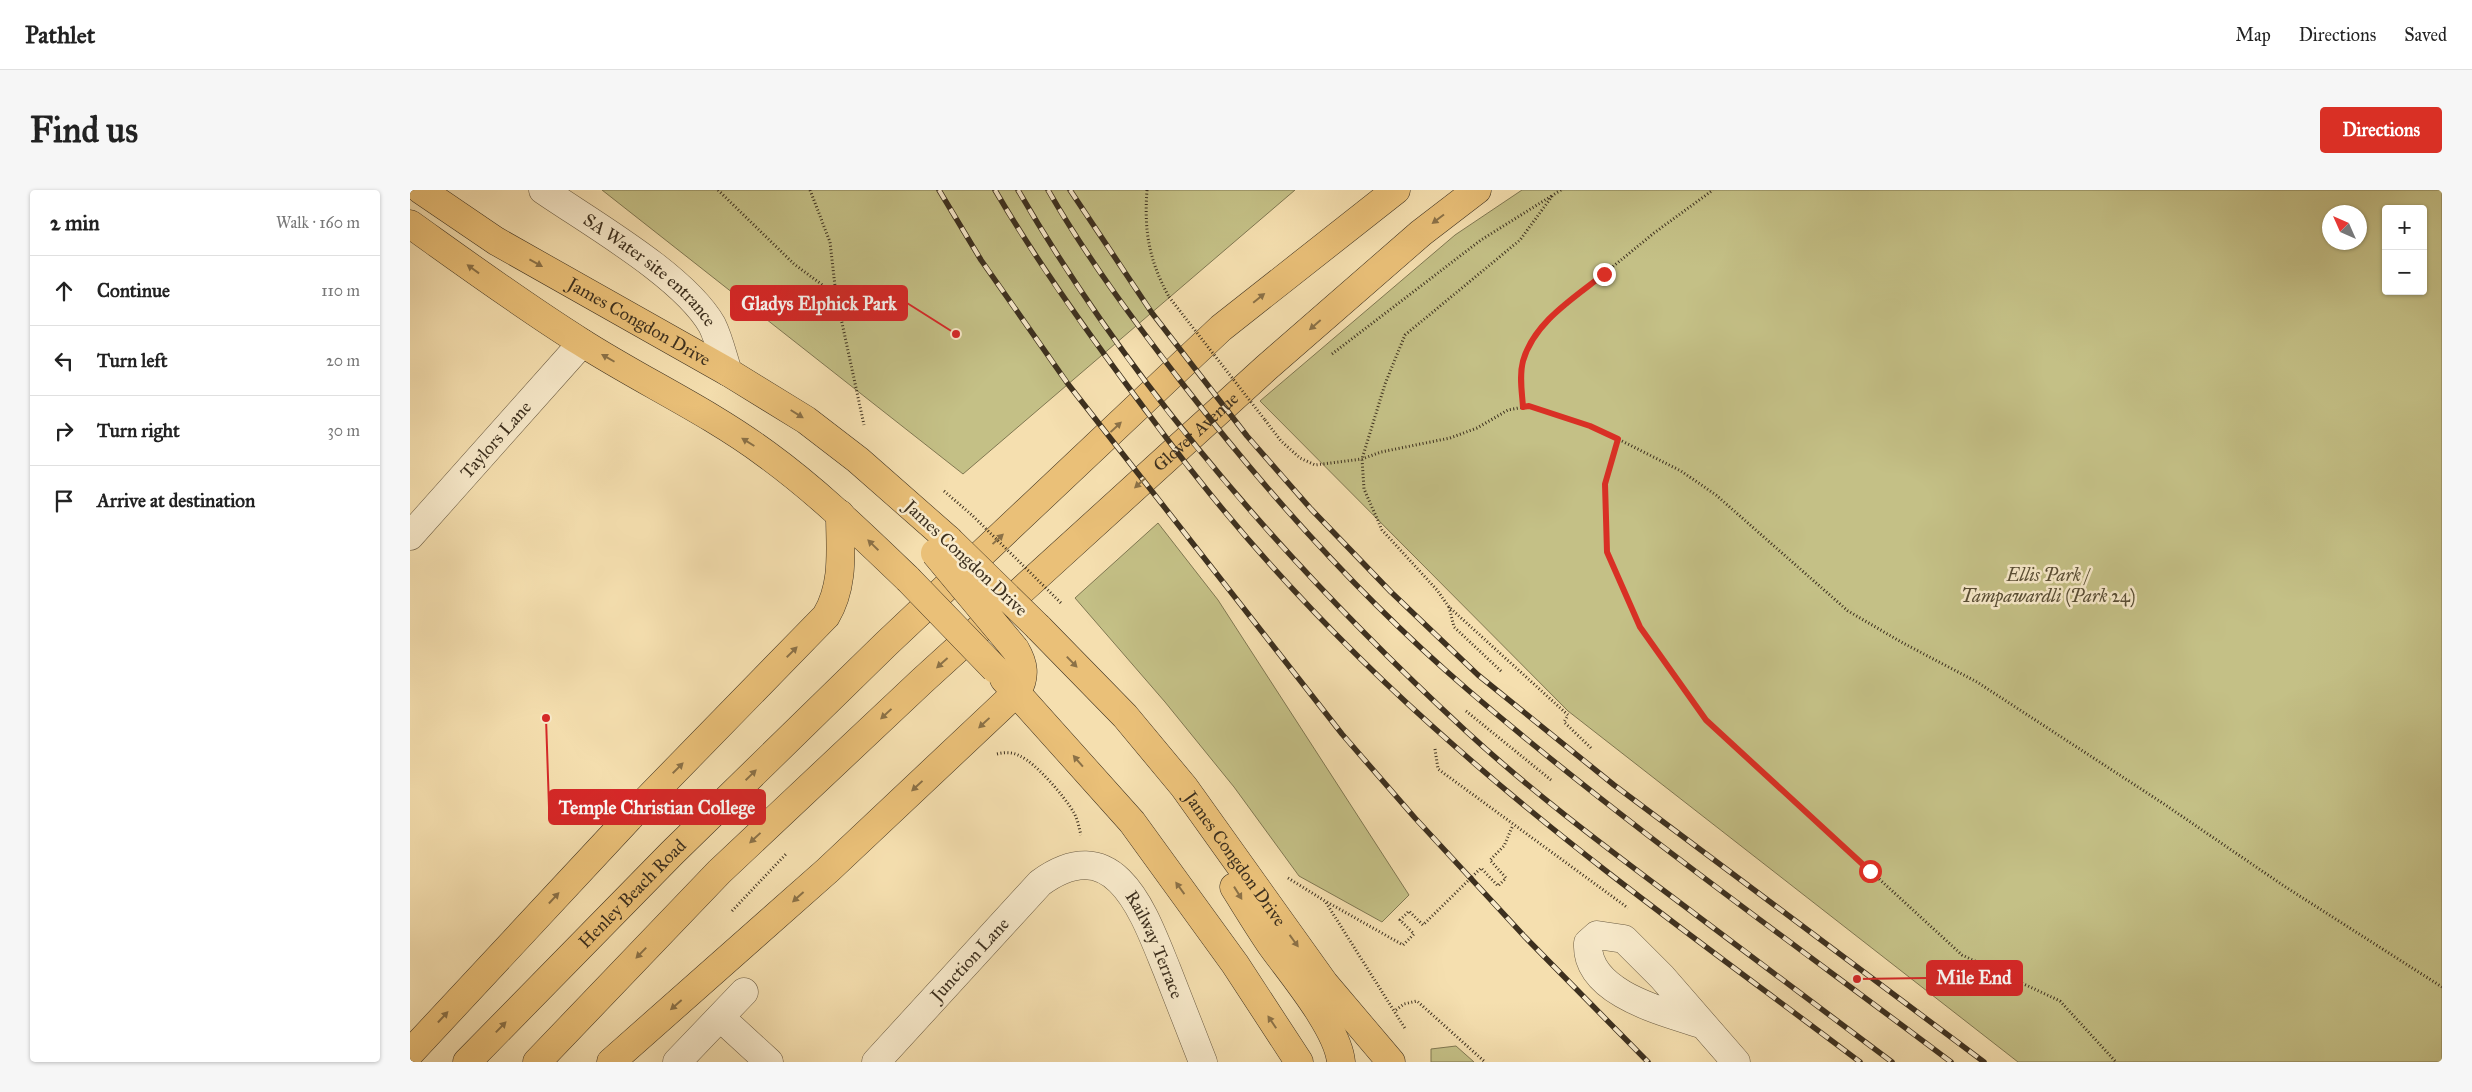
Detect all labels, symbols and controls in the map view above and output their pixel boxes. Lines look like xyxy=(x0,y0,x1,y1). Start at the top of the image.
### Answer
text: Pathlet xyxy=(25,20,95,50)
text: Map xyxy=(2235,24,2271,46)
text: Directions xyxy=(2299,24,2376,46)
text: Saved xyxy=(2404,24,2447,46)
button: Directions xyxy=(2320,107,2442,153)
text: Find us xyxy=(30,109,138,152)
north arrow xyxy=(2322,205,2367,250)
map controls xyxy=(2382,205,2427,295)
button: + xyxy=(2382,205,2427,250)
street label: SA Water site entrance xyxy=(579,209,721,331)
text: 2 min xyxy=(50,210,100,236)
text: Walk · 160 m xyxy=(276,213,360,232)
one-way arrow xyxy=(1432,214,1445,225)
button: − xyxy=(2382,250,2427,295)
one-way arrow xyxy=(528,259,543,267)
route end xyxy=(1593,263,1616,286)
one-way arrow xyxy=(466,264,480,274)
street label: James Congdon Drive xyxy=(561,272,714,371)
icon: ahead xyxy=(50,277,78,305)
text: Continue xyxy=(97,279,170,302)
text: 110 m xyxy=(321,281,360,300)
callout: Gladys Elphick Park xyxy=(731,286,907,320)
text: Gladys Elphick Park xyxy=(741,292,898,316)
one-way arrow xyxy=(1252,293,1265,304)
one-way arrow xyxy=(1309,319,1321,330)
icon: left xyxy=(50,347,78,375)
text: Turn left xyxy=(97,349,167,372)
text: 20 m xyxy=(326,351,360,370)
one-way arrow xyxy=(602,354,615,363)
street label: Glover Avenue xyxy=(1149,388,1243,476)
street label: Taylors Lane xyxy=(456,396,536,483)
one-way arrow xyxy=(791,410,804,419)
icon: right xyxy=(50,417,78,445)
text: Turn right xyxy=(97,419,180,442)
text: 30 m xyxy=(327,421,360,440)
one-way arrow xyxy=(1110,421,1122,433)
one-way arrow xyxy=(741,437,754,447)
one-way arrow xyxy=(1134,477,1146,489)
icon: arrive xyxy=(50,487,78,515)
text: Arrive at destination xyxy=(97,489,255,512)
street label: James Congdon Drive xyxy=(898,494,1032,622)
one-way arrow xyxy=(992,533,1004,545)
one-way arrow xyxy=(867,539,879,551)
park label: Ellis Park / Tampawardli (Park 24) xyxy=(1961,564,2135,608)
one-way arrow xyxy=(786,646,798,658)
one-way arrow xyxy=(1066,655,1078,667)
one-way arrow xyxy=(935,657,948,668)
one-way arrow xyxy=(880,708,892,720)
one-way arrow xyxy=(979,717,991,729)
one-way arrow xyxy=(1073,755,1084,768)
one-way arrow xyxy=(672,762,684,774)
one-way arrow xyxy=(745,769,757,781)
one-way arrow xyxy=(911,780,923,792)
street label: James Congdon Drive xyxy=(1178,785,1291,931)
callout: Temple Christian College xyxy=(549,790,765,824)
text: Temple Christian College xyxy=(558,796,755,820)
one-way arrow xyxy=(750,832,762,844)
street label: Henley Beach Road xyxy=(574,834,691,953)
route start xyxy=(1859,860,1882,883)
one-way arrow xyxy=(1176,881,1186,894)
street label: Railway Terrace xyxy=(1120,886,1188,1002)
one-way arrow xyxy=(1233,886,1242,899)
one-way arrow xyxy=(792,891,804,903)
one-way arrow xyxy=(548,893,560,905)
street label: Junction Lane xyxy=(925,913,1014,1008)
one-way arrow xyxy=(1288,934,1299,947)
one-way arrow xyxy=(635,947,647,959)
callout: Mile End xyxy=(1927,961,2022,995)
text: Mile End xyxy=(1936,966,2012,989)
one-way arrow xyxy=(670,999,682,1011)
one-way arrow xyxy=(437,1011,449,1023)
one-way arrow xyxy=(1267,1015,1277,1028)
one-way arrow xyxy=(495,1021,507,1033)

